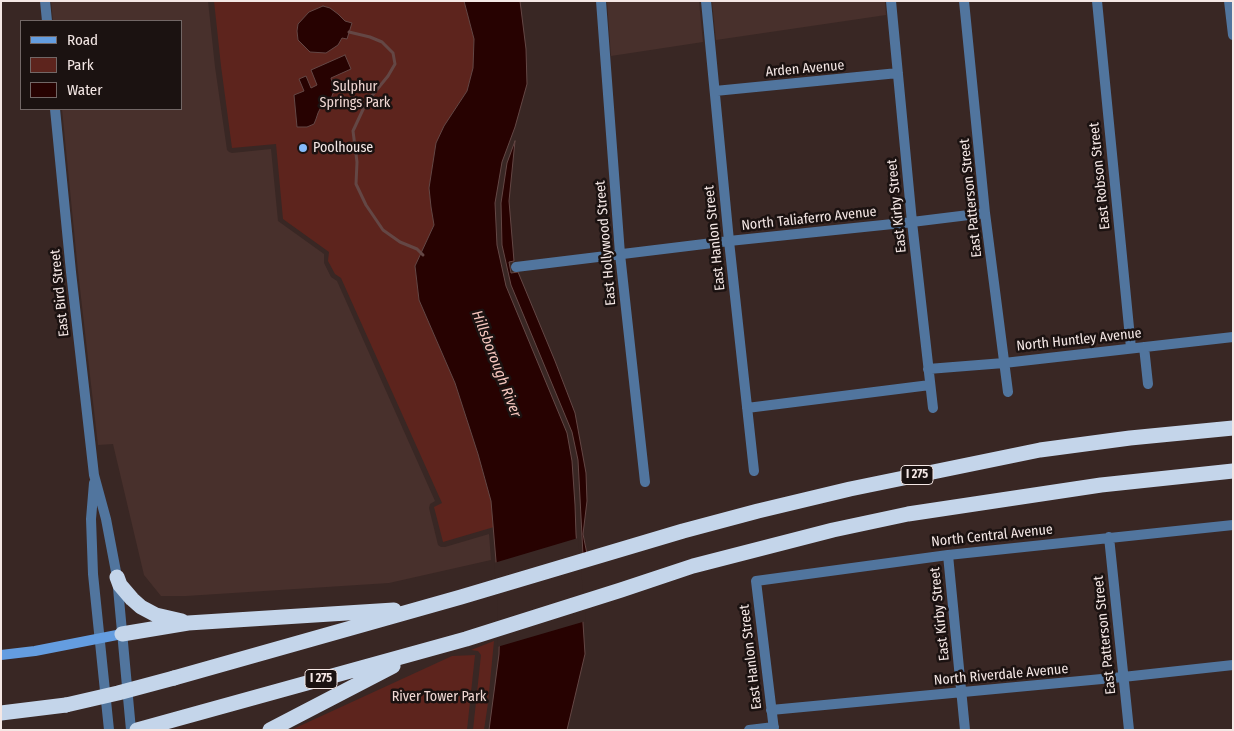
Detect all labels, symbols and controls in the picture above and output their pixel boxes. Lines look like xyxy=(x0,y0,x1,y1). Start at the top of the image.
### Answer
legend xyxy=(20,20,182,110)
text: Road xyxy=(67,31,98,49)
text: Park xyxy=(67,56,94,74)
street label: Arden Avenue xyxy=(765,57,845,81)
park label: Sulphur Springs Park xyxy=(320,79,390,111)
text: Water xyxy=(67,81,102,99)
street label: East Robson Street xyxy=(1086,122,1114,230)
street label: East Patterson Street xyxy=(956,138,986,258)
place label: Poolhouse xyxy=(313,140,373,156)
marker: Poolhouse xyxy=(297,142,309,154)
street label: East Kirby Street xyxy=(884,158,910,254)
street label: East Hollywood Street xyxy=(592,180,620,306)
street label: East Hanlon Street xyxy=(701,185,729,291)
street label: North Taliaferro Avenue xyxy=(741,204,877,234)
street label: East Bird Street xyxy=(47,248,73,338)
water label: Hillsborough River xyxy=(467,308,525,420)
street label: North Huntley Avenue xyxy=(1016,325,1142,355)
road number: I 275 xyxy=(901,466,933,484)
street label: North Central Avenue xyxy=(930,521,1054,551)
street label: East Kirby Street xyxy=(927,566,953,662)
street label: East Patterson Street xyxy=(1090,575,1120,695)
street label: East Hanlon Street xyxy=(736,603,766,711)
street label: North Riverdale Avenue xyxy=(933,661,1069,689)
road number: I 275 xyxy=(305,670,337,689)
park label: River Tower Park xyxy=(392,689,486,705)

